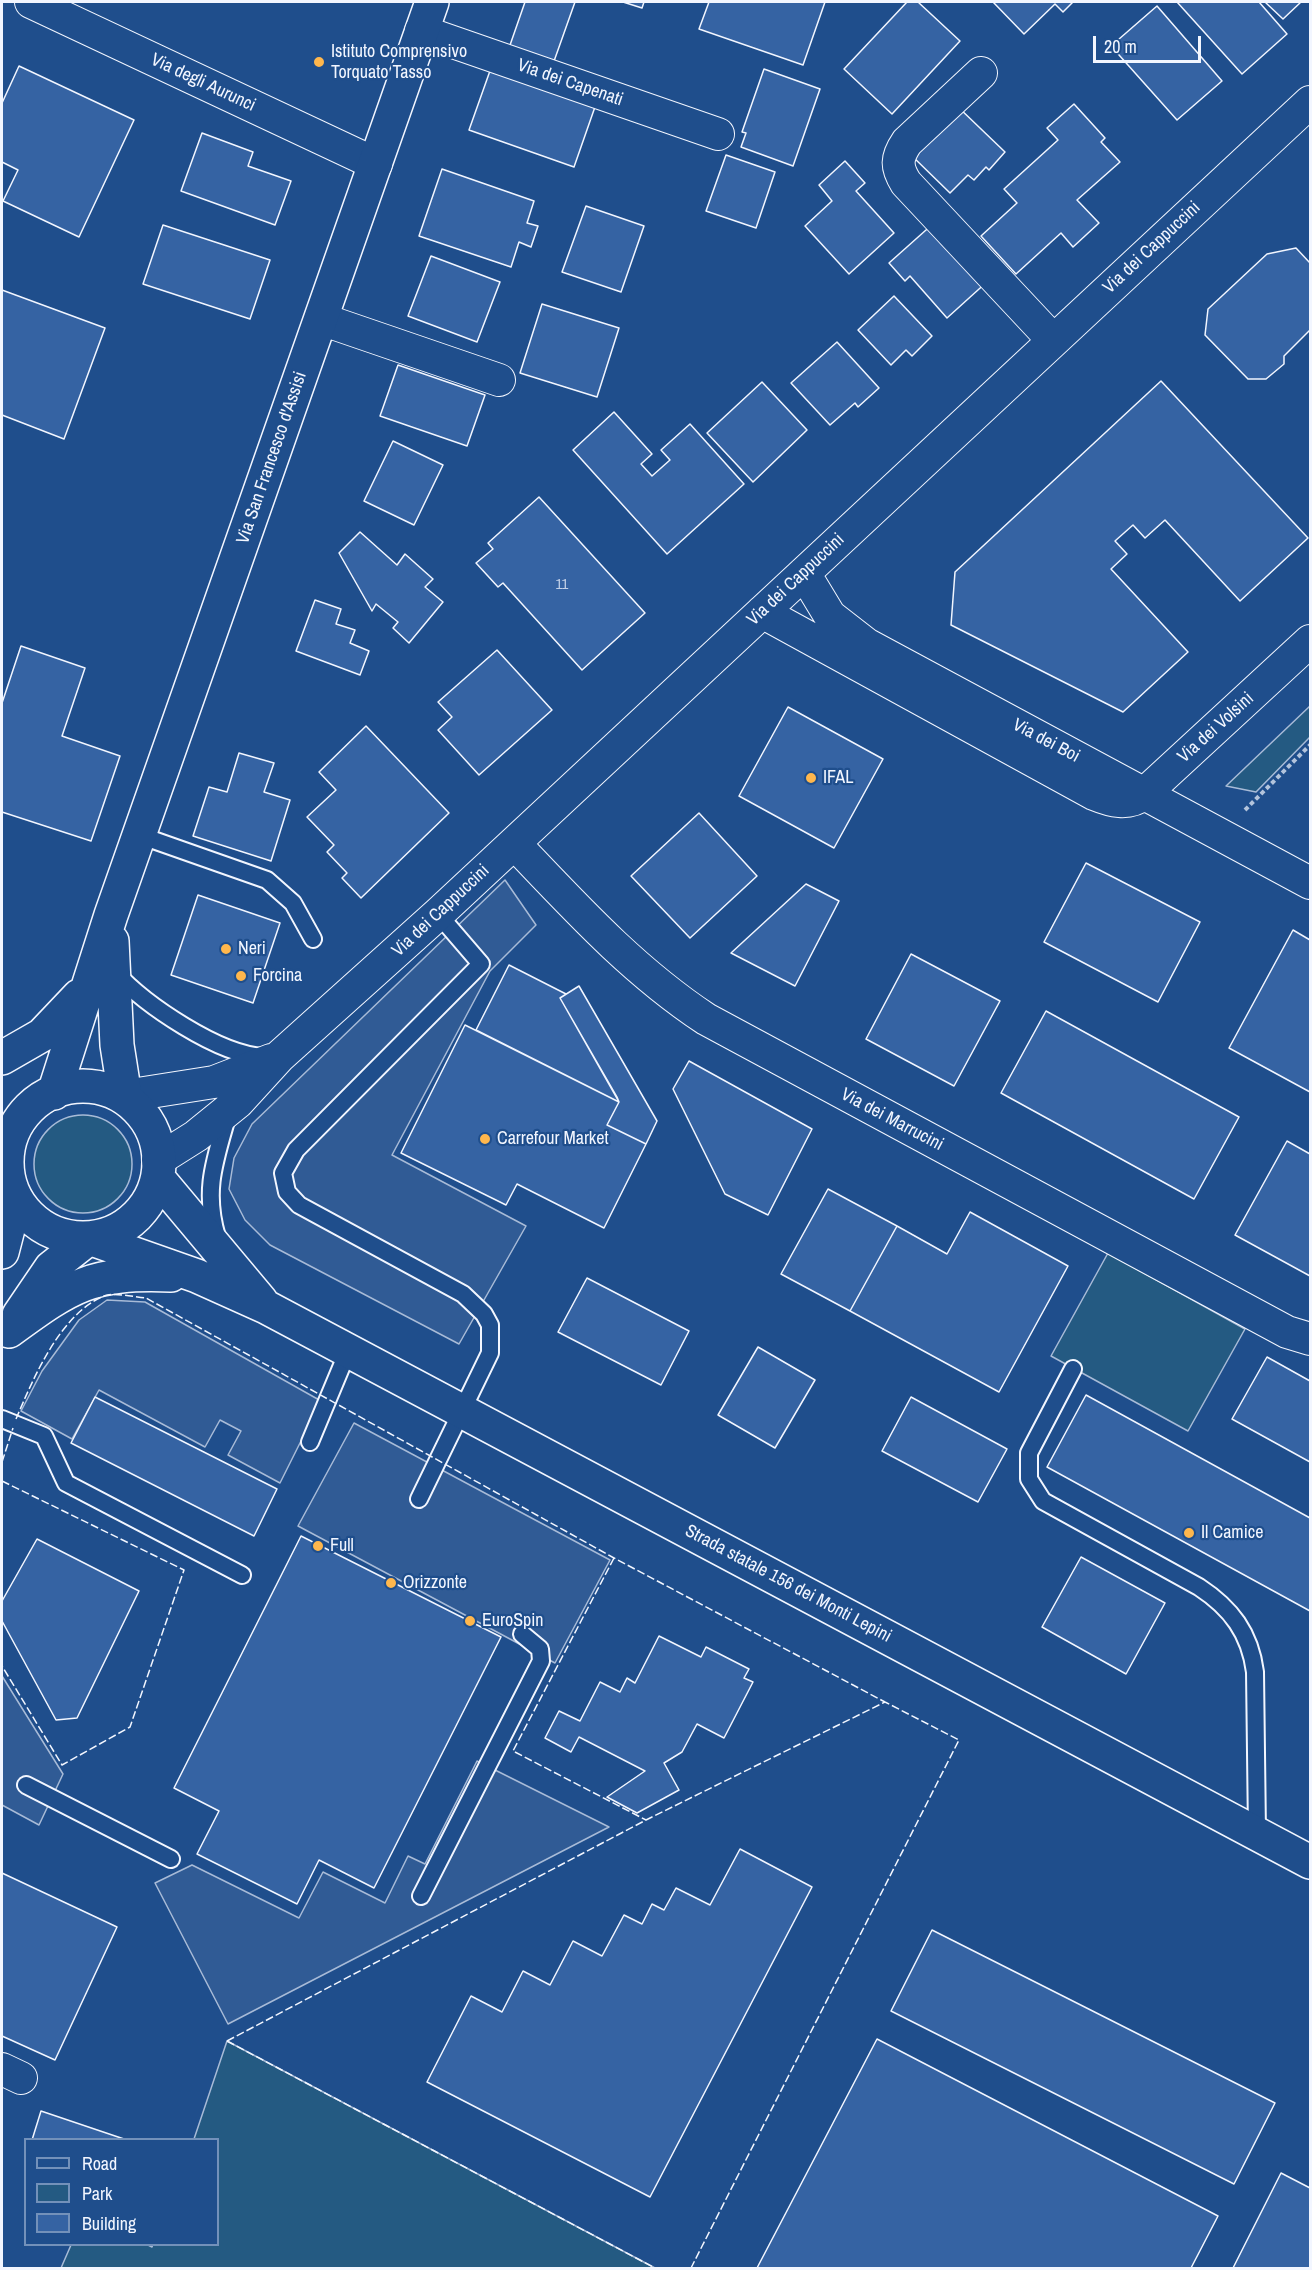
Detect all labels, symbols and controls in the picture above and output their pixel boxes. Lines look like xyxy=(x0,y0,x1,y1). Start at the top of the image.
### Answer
scale bar xyxy=(1096,24,1204,62)
text: 20 m xyxy=(1104,34,1137,59)
place label: Istituto Comprensivo Torquato Tasso xyxy=(331,41,467,84)
street label: Via degli Aurunci xyxy=(147,49,259,117)
marker: Istituto Comprensivo Torquato Tasso xyxy=(312,55,326,69)
street label: Via dei Capenati xyxy=(514,55,626,111)
street label: Via dei Cappuccini xyxy=(1099,197,1205,299)
street label: Via San Francesco d'Assisi xyxy=(232,369,312,547)
street label: Via dei Cappuccini xyxy=(743,529,849,631)
house number: 11 xyxy=(556,576,568,594)
street label: Via dei Volsini xyxy=(1173,688,1259,768)
street label: Via dei Boi xyxy=(1009,714,1083,768)
place label: IFAL xyxy=(823,767,853,789)
marker: IFAL xyxy=(804,771,818,785)
street label: Via dei Cappuccini xyxy=(388,860,494,962)
place label: Neri xyxy=(238,938,266,960)
marker: Neri xyxy=(219,942,233,956)
place label: Forcina xyxy=(253,965,302,987)
marker: Forcina xyxy=(234,969,248,983)
street label: Via dei Marrucini xyxy=(837,1084,947,1156)
place label: Carrefour Market xyxy=(497,1128,609,1150)
marker: Carrefour Market xyxy=(478,1132,492,1146)
street label: Strada statale 156 dei Monti Lepini xyxy=(681,1520,895,1648)
place label: Il Camice xyxy=(1201,1522,1263,1544)
marker: Il Camice xyxy=(1182,1526,1196,1540)
place label: Full xyxy=(330,1535,354,1557)
marker: Full xyxy=(311,1539,325,1553)
place label: Orizzonte xyxy=(403,1572,467,1594)
marker: Orizzonte xyxy=(384,1576,398,1590)
place label: EuroSpin xyxy=(482,1610,544,1632)
marker: EuroSpin xyxy=(463,1614,477,1628)
legend xyxy=(24,2138,219,2246)
text: Road xyxy=(82,2151,117,2176)
text: Park xyxy=(82,2181,112,2206)
text: Building xyxy=(82,2211,136,2236)

